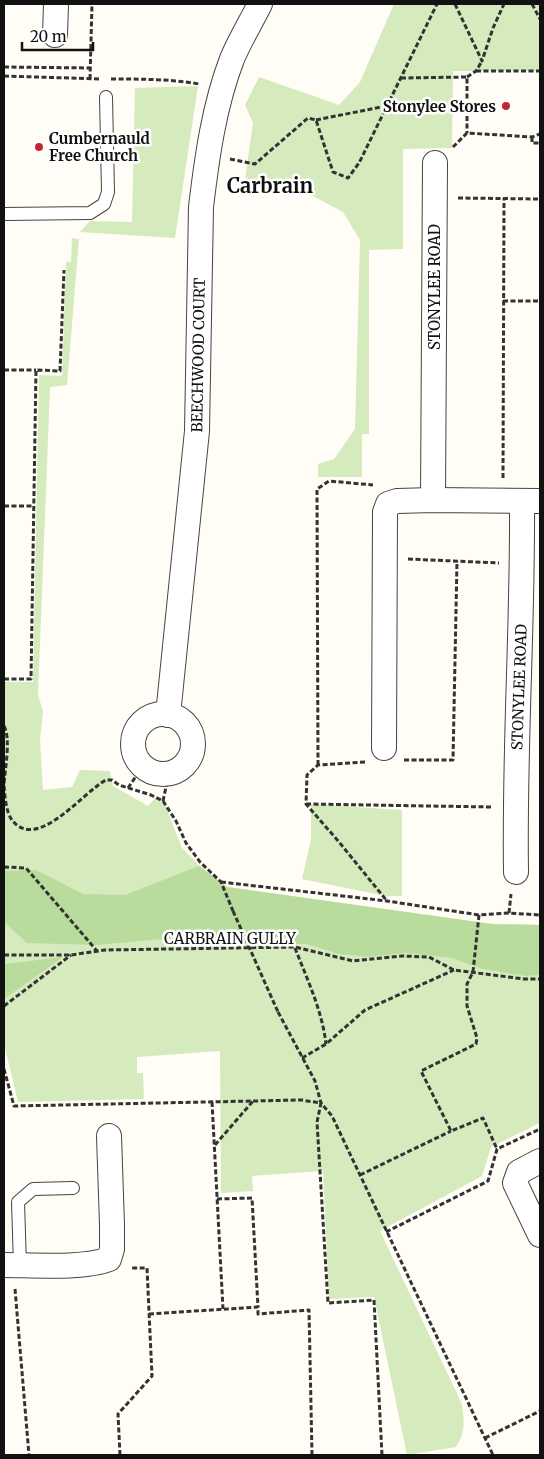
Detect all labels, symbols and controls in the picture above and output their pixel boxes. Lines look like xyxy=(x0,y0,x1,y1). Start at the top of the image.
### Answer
scale bar xyxy=(22,20,94,52)
text: 20 m xyxy=(30,27,67,46)
place label: Stonylee Stores xyxy=(383,97,496,116)
marker: Stonylee Stores xyxy=(500,100,512,112)
place label: Cumbernauld Free Church xyxy=(49,129,150,165)
marker: Cumbernauld Free Church xyxy=(33,141,45,153)
district label: Carbrain xyxy=(227,173,314,198)
street label: STONYLEE ROAD xyxy=(425,224,444,350)
street label: BEECHWOOD COURT xyxy=(187,277,209,433)
street label: STONYLEE ROAD xyxy=(507,624,531,750)
street label: CARBRAIN GULLY xyxy=(164,929,296,948)

